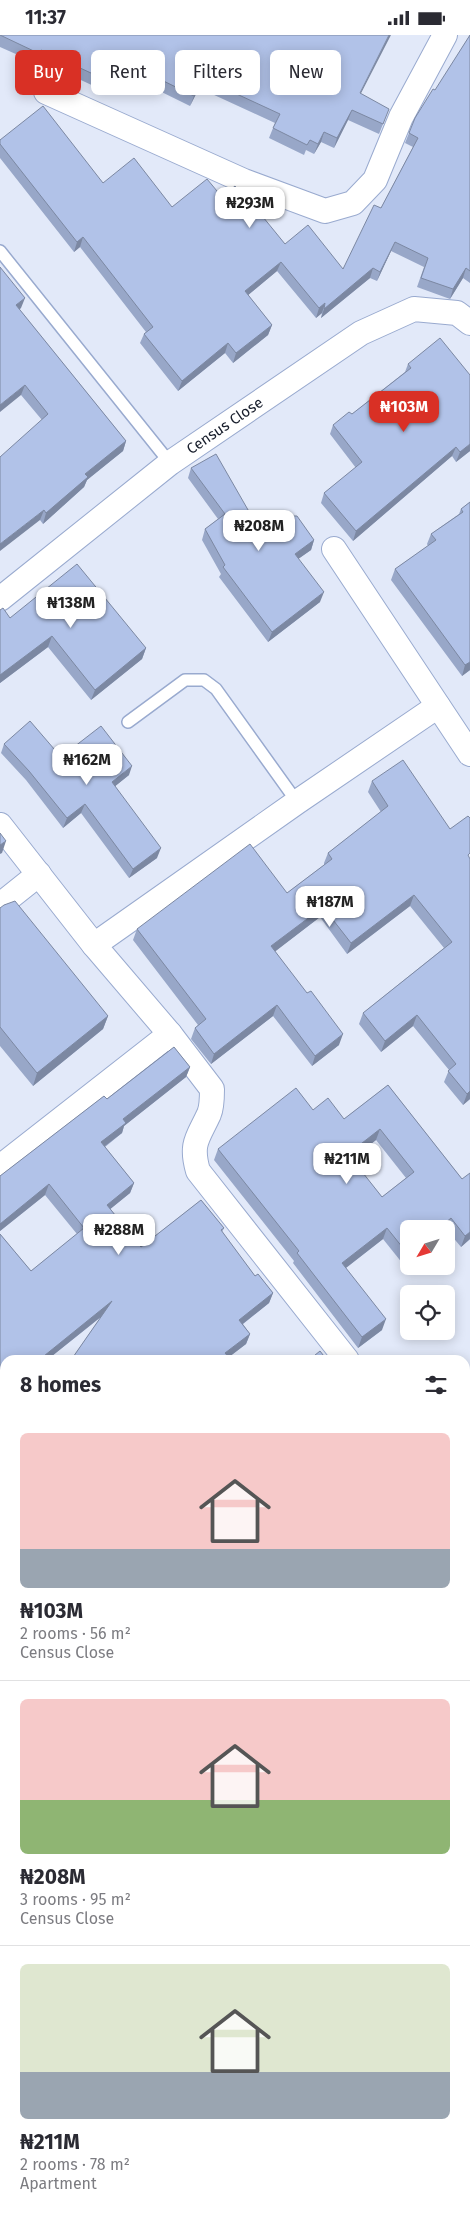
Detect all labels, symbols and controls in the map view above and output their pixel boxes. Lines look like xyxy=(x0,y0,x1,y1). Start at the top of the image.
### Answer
text: 11:37 xyxy=(25,6,66,29)
chip: Buy xyxy=(15,50,81,95)
chip: Rent xyxy=(91,50,165,95)
chip: Filters xyxy=(175,50,260,95)
chip: New xyxy=(270,50,341,95)
pin: ₦293M xyxy=(215,187,285,229)
text: ₦293M xyxy=(226,193,274,212)
pin: ₦103M xyxy=(369,391,439,433)
street label: Census Close xyxy=(183,393,266,458)
text: ₦103M xyxy=(380,397,428,416)
pin: ₦208M xyxy=(224,509,294,552)
text: ₦208M xyxy=(234,516,284,535)
pin: ₦138M xyxy=(36,587,106,629)
text: ₦138M xyxy=(47,593,95,612)
pin: ₦162M xyxy=(52,743,122,786)
text: ₦162M xyxy=(63,750,111,769)
pin: ₦187M xyxy=(295,885,365,928)
text: ₦187M xyxy=(306,892,354,911)
pin: ₦211M xyxy=(312,1143,382,1185)
text: ₦211M xyxy=(324,1149,370,1168)
pin: ₦288M xyxy=(84,1213,154,1256)
text: ₦288M xyxy=(94,1220,144,1239)
north arrow xyxy=(400,1220,455,1275)
map controls xyxy=(400,1220,455,1340)
button: locate xyxy=(400,1285,455,1340)
icon: filters xyxy=(422,1371,450,1399)
text: 8 homes xyxy=(20,1372,101,1398)
icon: home xyxy=(190,1466,280,1556)
text: ₦103M xyxy=(20,1598,83,1624)
text: 2 rooms · 56 m² xyxy=(20,1624,131,1643)
text: Census Close xyxy=(20,1643,114,1662)
icon: home xyxy=(190,1731,280,1821)
text: ₦208M xyxy=(20,1864,86,1890)
text: 3 rooms · 95 m² xyxy=(20,1890,131,1909)
text: Census Close xyxy=(20,1909,114,1928)
icon: home xyxy=(190,1996,280,2086)
text: ₦211M xyxy=(20,2129,80,2155)
text: 2 rooms · 78 m² xyxy=(20,2155,130,2174)
text: Apartment xyxy=(20,2174,97,2193)

